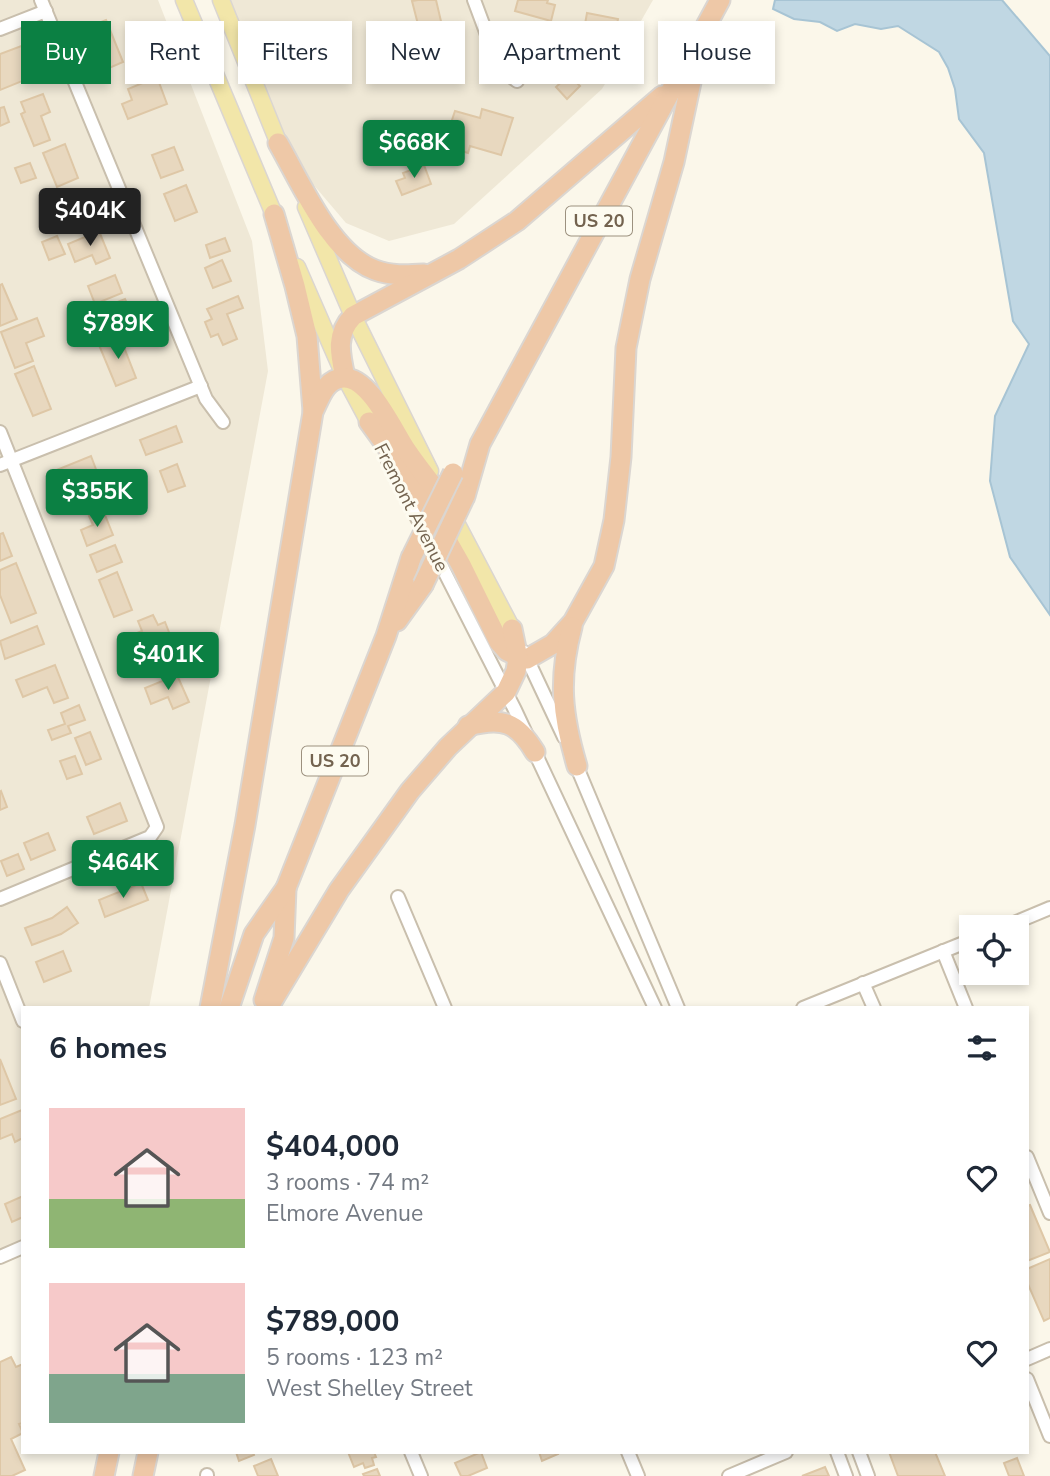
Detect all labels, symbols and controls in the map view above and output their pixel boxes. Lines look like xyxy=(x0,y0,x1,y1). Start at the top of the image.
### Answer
chip: Buy xyxy=(21,21,111,84)
chip: Rent xyxy=(125,21,224,84)
chip: Filters xyxy=(238,21,352,84)
chip: New xyxy=(366,21,465,84)
chip: Apartment xyxy=(479,21,644,84)
chip: House xyxy=(658,21,775,84)
pin: $668K xyxy=(365,120,463,180)
text: $668K xyxy=(379,127,449,158)
pin: $404K xyxy=(41,188,139,248)
text: $404K xyxy=(55,195,125,226)
road number: US 20 xyxy=(566,206,632,236)
pin: $789K xyxy=(69,302,167,361)
text: $789K xyxy=(83,308,153,339)
street label: Fremont Avenue xyxy=(368,439,455,576)
pin: $355K xyxy=(48,470,146,529)
text: $355K xyxy=(62,476,132,507)
pin: $401K xyxy=(119,632,217,692)
text: $401K xyxy=(133,639,203,670)
road number: US 20 xyxy=(302,746,368,776)
pin: $464K xyxy=(74,841,172,900)
text: $464K xyxy=(88,847,158,878)
map controls xyxy=(959,915,1029,985)
button: locate xyxy=(959,915,1029,985)
text: 6 homes xyxy=(49,1028,167,1069)
icon: filters xyxy=(963,1029,1001,1067)
text: $404,000 xyxy=(266,1126,399,1167)
icon: home xyxy=(105,1136,189,1220)
icon: heart xyxy=(963,1159,1001,1197)
text: 3 rooms · 74 m² xyxy=(266,1167,429,1198)
text: Elmore Avenue xyxy=(266,1198,423,1229)
text: $789,000 xyxy=(266,1301,399,1342)
icon: home xyxy=(105,1311,189,1395)
icon: heart xyxy=(963,1334,1001,1372)
text: 5 rooms · 123 m² xyxy=(266,1342,443,1373)
text: West Shelley Street xyxy=(266,1373,473,1404)

